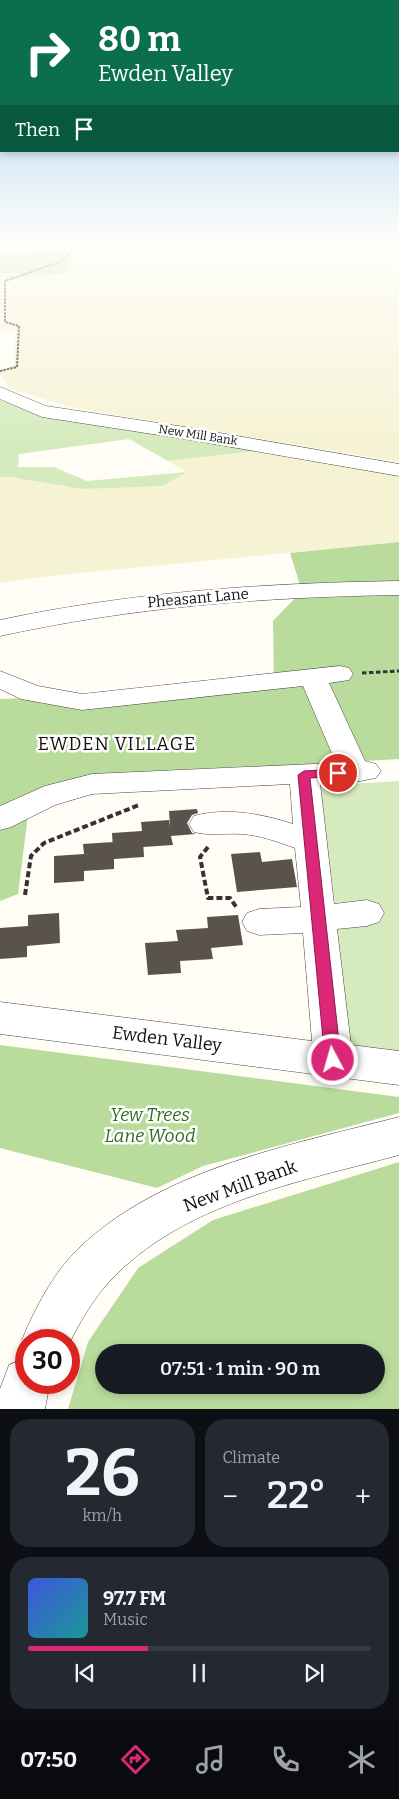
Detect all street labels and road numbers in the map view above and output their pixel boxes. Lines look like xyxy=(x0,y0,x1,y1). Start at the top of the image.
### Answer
street label: New Mill Bank xyxy=(158,422,239,448)
street label: Pheasant Lane xyxy=(147,585,249,611)
street label: Ewden Valley xyxy=(111,1021,224,1057)
street label: New Mill Bank xyxy=(180,1155,301,1217)

